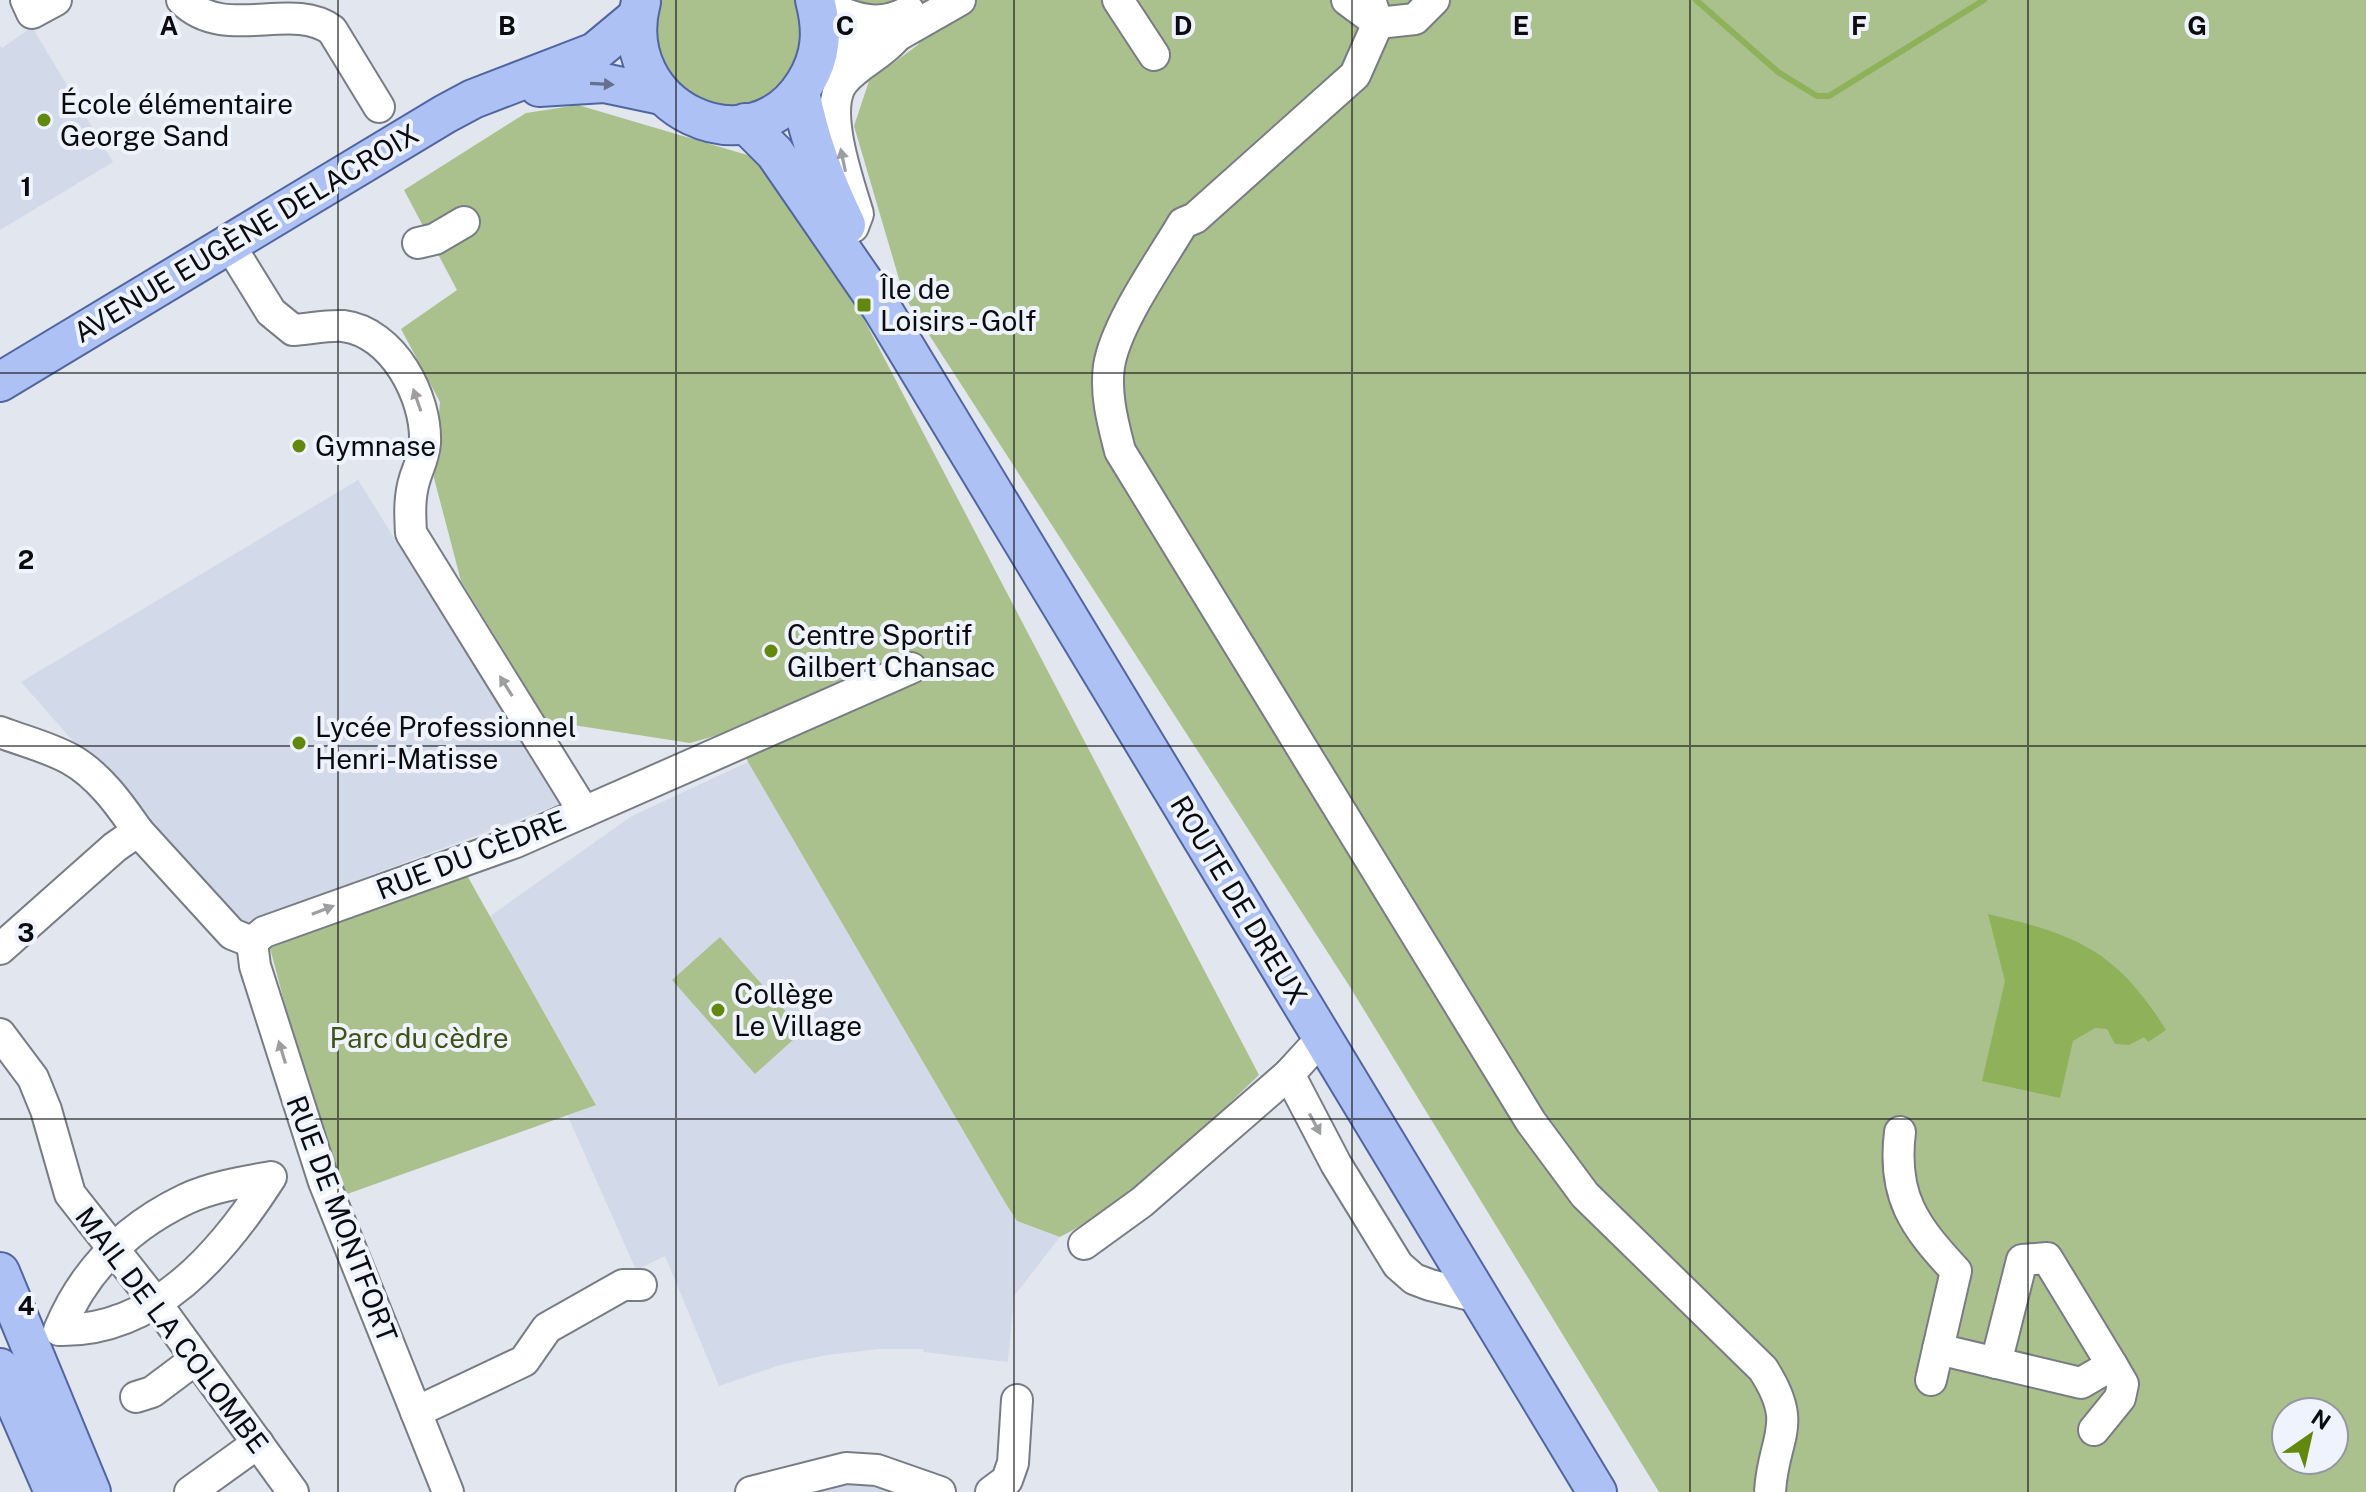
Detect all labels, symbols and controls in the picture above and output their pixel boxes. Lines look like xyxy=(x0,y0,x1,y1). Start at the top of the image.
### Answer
text: A xyxy=(160,10,179,41)
text: B xyxy=(498,10,516,41)
text: C xyxy=(836,10,854,41)
text: D xyxy=(1174,10,1192,41)
text: E xyxy=(1513,10,1529,41)
text: F xyxy=(1851,10,1867,41)
text: G xyxy=(2187,10,2207,41)
one-way arrow xyxy=(590,78,615,91)
place label: École élémentaire George Sand xyxy=(60,87,293,152)
marker: École élémentaire George Sand xyxy=(35,111,53,129)
street label: AVENUE EUGÈNE DELACROIX xyxy=(67,116,424,349)
one-way arrow xyxy=(836,148,849,173)
text: 1 xyxy=(20,171,32,202)
place label: Île de Loisirs - Golf xyxy=(879,272,1036,337)
marker: Île de Loisirs - Golf xyxy=(855,296,873,314)
one-way arrow xyxy=(411,388,423,412)
place label: Gymnase xyxy=(315,429,436,462)
marker: Gymnase xyxy=(290,437,308,455)
text: 2 xyxy=(18,544,34,575)
place label: Centre Sportif Gilbert Chansac xyxy=(787,618,996,683)
marker: Centre Sportif Gilbert Chansac xyxy=(762,642,780,660)
one-way arrow xyxy=(499,675,513,697)
place label: Lycée Professionnel Henri-Matisse xyxy=(315,710,576,775)
marker: Lycée Professionnel Henri-Matisse xyxy=(290,734,308,752)
street label: ROUTE DE DREUX xyxy=(1164,789,1315,1010)
street label: RUE DU CÈDRE xyxy=(371,803,570,906)
one-way arrow xyxy=(311,904,335,917)
text: 3 xyxy=(17,917,35,948)
place label: Collège Le Village xyxy=(734,977,862,1042)
marker: Collège Le Village xyxy=(709,1001,727,1019)
park label: Parc du cèdre xyxy=(329,1021,509,1054)
one-way arrow xyxy=(275,1040,288,1064)
street label: RUE DE MONTFORT xyxy=(280,1091,405,1347)
one-way arrow xyxy=(1309,1113,1322,1136)
street label: MAIL DE LA COLOMBE xyxy=(69,1200,276,1459)
text: 4 xyxy=(17,1290,35,1321)
north arrow xyxy=(2270,1396,2350,1476)
text: N xyxy=(2307,1404,2336,1435)

